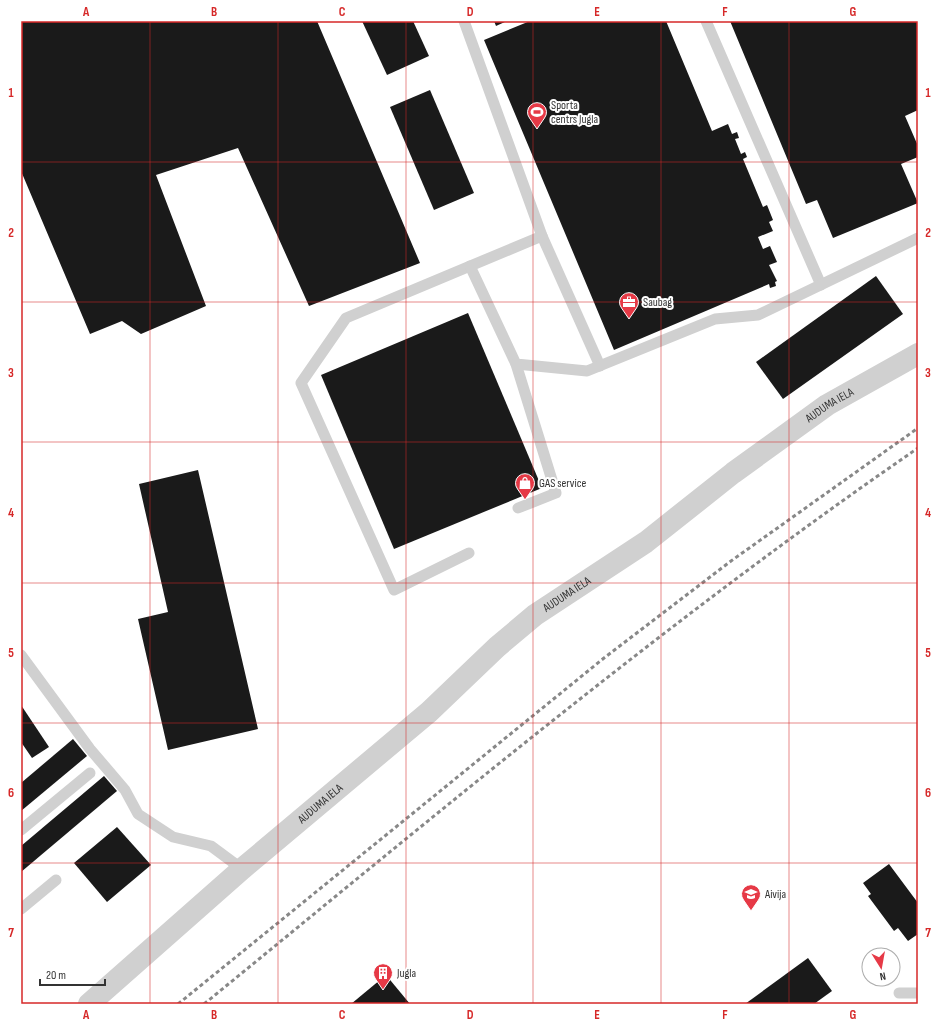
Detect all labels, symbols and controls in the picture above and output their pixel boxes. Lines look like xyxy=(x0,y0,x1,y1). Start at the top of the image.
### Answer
text: A xyxy=(82,4,90,20)
text: B xyxy=(211,4,217,20)
text: C xyxy=(339,4,346,20)
text: D xyxy=(467,4,474,20)
text: E xyxy=(594,4,600,20)
text: F xyxy=(722,4,728,20)
text: G xyxy=(850,4,857,20)
text: 1 xyxy=(8,85,14,101)
text: 1 xyxy=(925,85,931,101)
place label: Sporta centrs Jugla xyxy=(551,98,598,127)
sports icon: Sporta centrs Jugla xyxy=(526,101,548,129)
text: 2 xyxy=(8,225,14,241)
text: 2 xyxy=(925,225,931,241)
office icon: Saubag xyxy=(618,291,640,319)
place label: Saubag xyxy=(643,295,672,310)
text: 3 xyxy=(8,365,14,381)
text: 3 xyxy=(925,365,931,381)
street label: AUDUMA IELA xyxy=(802,384,857,427)
shop icon: GAS service xyxy=(514,472,536,500)
place label: GAS service xyxy=(539,476,586,491)
text: 4 xyxy=(8,505,14,521)
text: 4 xyxy=(925,505,931,521)
street label: AUDUMA IELA xyxy=(539,573,595,616)
text: 5 xyxy=(8,645,14,661)
text: 5 xyxy=(925,645,931,661)
street label: AUDUMA IELA xyxy=(294,780,347,828)
text: 6 xyxy=(8,785,14,801)
text: 6 xyxy=(925,785,931,801)
school or university icon: Aivija xyxy=(740,883,762,911)
place label: Aivija xyxy=(764,887,786,902)
text: 7 xyxy=(8,925,14,941)
text: 7 xyxy=(925,925,931,941)
north arrow xyxy=(861,947,901,987)
scale bar xyxy=(40,961,105,987)
building icon: Jugla xyxy=(372,962,394,990)
place label: Jugla xyxy=(396,966,416,981)
text: 20 m xyxy=(46,968,66,983)
text: N xyxy=(879,969,887,983)
text: A xyxy=(82,1007,90,1023)
text: B xyxy=(211,1007,217,1023)
text: C xyxy=(339,1007,346,1023)
text: D xyxy=(467,1007,474,1023)
text: E xyxy=(594,1007,600,1023)
text: F xyxy=(722,1007,728,1023)
text: G xyxy=(850,1007,857,1023)

